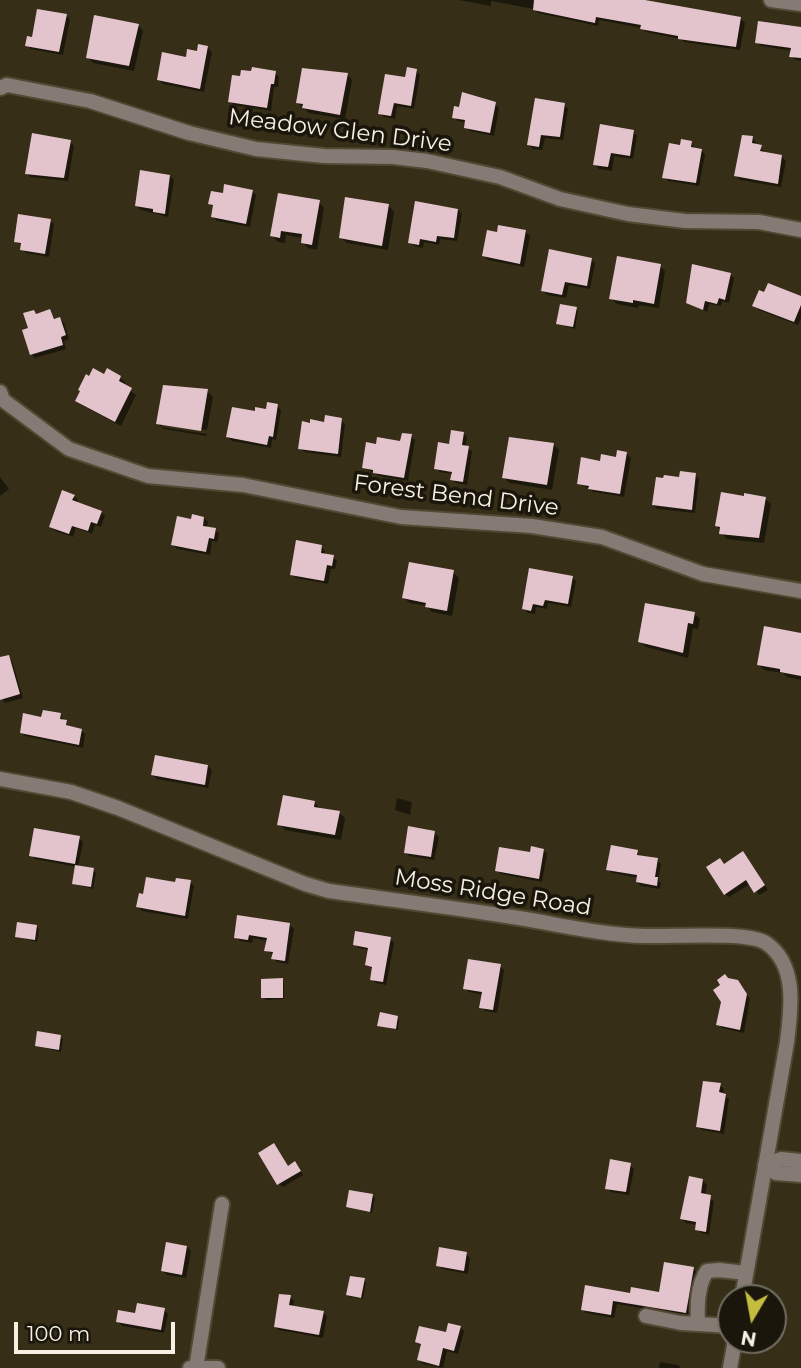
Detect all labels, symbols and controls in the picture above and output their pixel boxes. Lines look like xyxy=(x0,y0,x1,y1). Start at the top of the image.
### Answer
street label: Meadow Glen Drive xyxy=(227,104,453,158)
street label: Forest Bend Drive xyxy=(352,470,560,522)
street label: Moss Ridge Road xyxy=(393,864,593,922)
north arrow xyxy=(717,1284,787,1354)
scale bar xyxy=(18,1308,178,1352)
text: 100 m xyxy=(27,1321,90,1346)
text: N xyxy=(739,1326,758,1351)

